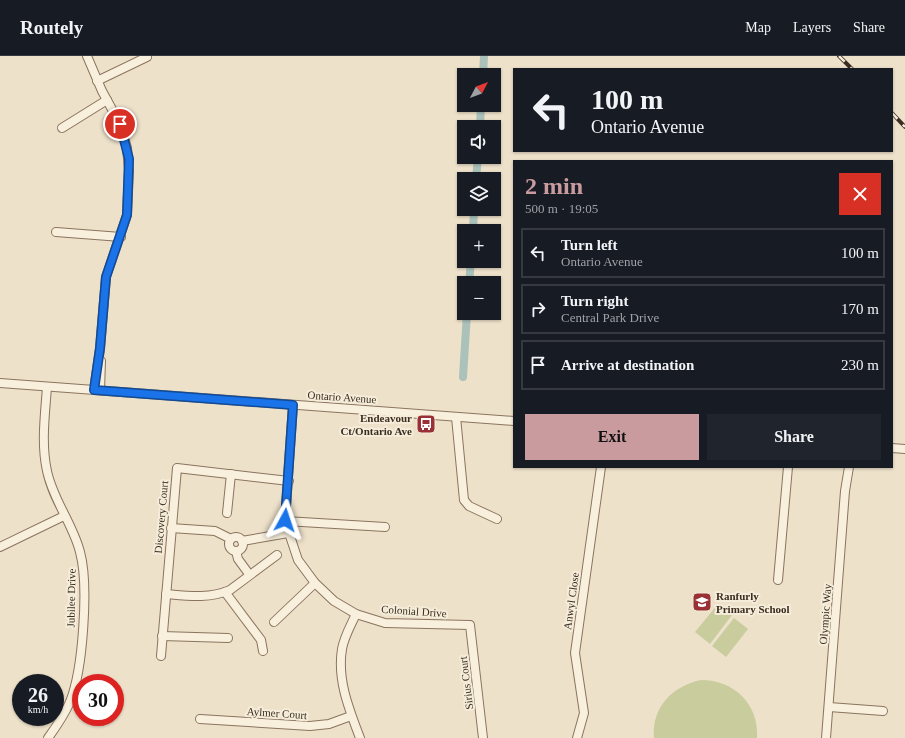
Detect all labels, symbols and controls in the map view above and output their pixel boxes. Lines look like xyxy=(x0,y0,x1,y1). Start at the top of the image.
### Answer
text: Routely xyxy=(20,17,83,38)
text: Map xyxy=(745,20,771,35)
text: Layers xyxy=(793,20,831,35)
text: Share xyxy=(853,20,885,35)
north arrow xyxy=(457,68,501,112)
map controls xyxy=(457,68,501,320)
icon: left xyxy=(525,84,577,136)
text: 100 m xyxy=(591,84,663,115)
pin xyxy=(103,107,137,141)
icon: arrive xyxy=(109,113,131,135)
text: Ontario Avenue xyxy=(591,117,704,137)
button: sound xyxy=(457,120,501,164)
button: layers xyxy=(457,172,501,216)
text: 2 min xyxy=(525,173,583,199)
button: close xyxy=(839,173,881,215)
text: 500 m · 19:05 xyxy=(525,201,598,216)
button: + xyxy=(457,224,501,268)
text: Turn left xyxy=(561,237,618,253)
icon: left xyxy=(527,242,549,264)
text: 100 m xyxy=(841,245,879,261)
text: Ontario Avenue xyxy=(561,254,643,269)
button: − xyxy=(457,276,501,320)
text: Turn right xyxy=(561,293,628,309)
icon: right xyxy=(527,298,549,320)
text: 170 m xyxy=(841,301,879,317)
text: Central Park Drive xyxy=(561,310,659,325)
icon: arrive xyxy=(527,354,549,376)
text: Arrive at destination xyxy=(561,357,694,373)
text: 230 m xyxy=(841,357,879,373)
street label: Ontario Avenue xyxy=(307,389,377,405)
place label: Endeavour Ct/Ontario Ave xyxy=(340,412,412,437)
bus stop icon: Endeavour Ct/Ontario Ave xyxy=(415,413,437,435)
button: Exit xyxy=(525,414,699,460)
button: Share xyxy=(707,414,881,460)
street label: Discovery Court xyxy=(152,480,170,554)
position arrow xyxy=(264,499,306,541)
street label: Jubilee Drive xyxy=(64,568,78,628)
street label: Anwyl Close xyxy=(561,571,581,630)
street label: Olympic Way xyxy=(817,583,833,645)
place label: Ranfurly Primary School xyxy=(716,590,790,615)
school or university icon: Ranfurly Primary School xyxy=(691,591,713,613)
street label: Colonial Drive xyxy=(381,603,447,619)
street label: Sirius Court xyxy=(457,656,475,710)
speed limit sign: 30 xyxy=(72,674,124,726)
text: 26 xyxy=(28,684,48,706)
text: km/h xyxy=(28,704,48,715)
street label: Aylmer Court xyxy=(246,705,308,721)

